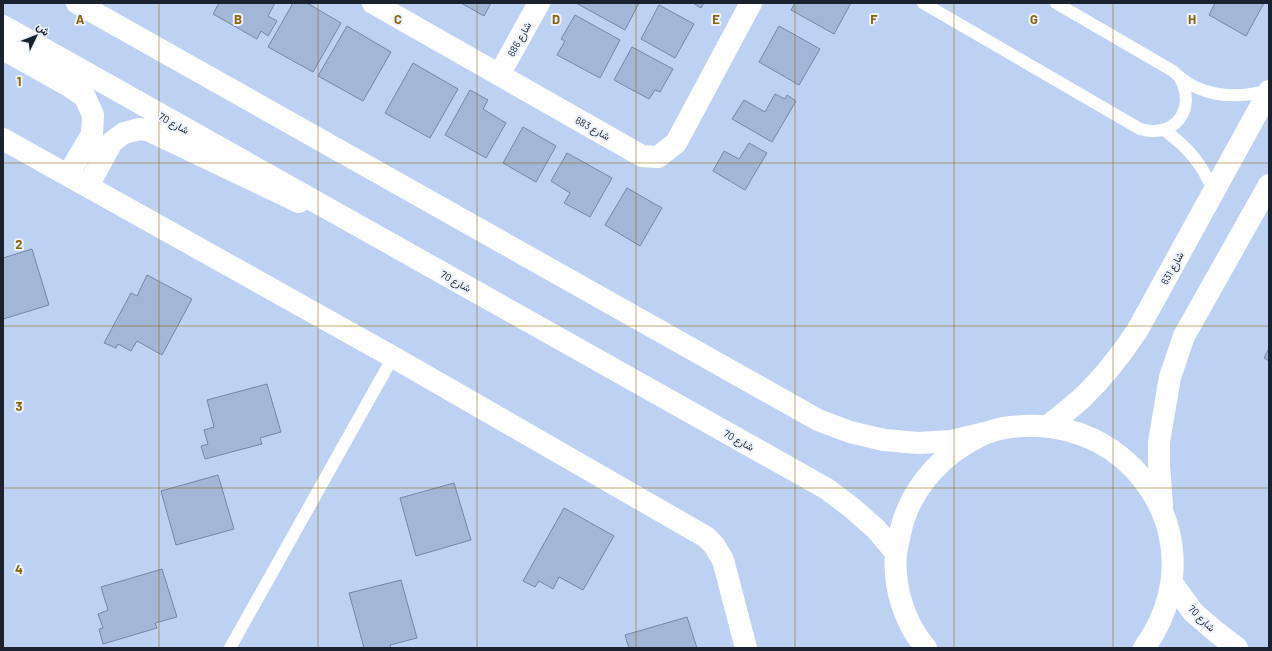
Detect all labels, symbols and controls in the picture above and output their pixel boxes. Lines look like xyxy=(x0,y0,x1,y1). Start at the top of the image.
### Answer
text: A xyxy=(76,11,85,27)
text: B xyxy=(234,11,242,27)
text: C xyxy=(394,11,402,27)
text: D xyxy=(552,11,560,27)
text: E xyxy=(712,11,720,27)
text: F xyxy=(870,11,878,27)
text: G xyxy=(1030,11,1038,27)
text: H xyxy=(1188,11,1196,27)
north arrow xyxy=(16,16,56,56)
text: ش xyxy=(34,20,53,39)
street label: شارع 686 xyxy=(505,20,534,59)
text: 1 xyxy=(17,73,21,89)
street label: شارع 70 xyxy=(156,110,191,137)
street label: شارع 683 xyxy=(573,114,612,143)
text: 2 xyxy=(15,236,23,252)
street label: شارع 631 xyxy=(1158,249,1187,287)
street label: شارع 70 xyxy=(438,268,473,295)
text: 3 xyxy=(15,398,23,414)
street label: شارع 70 xyxy=(721,427,756,454)
text: 4 xyxy=(15,561,23,577)
street label: شارع 70 xyxy=(1185,602,1218,634)

